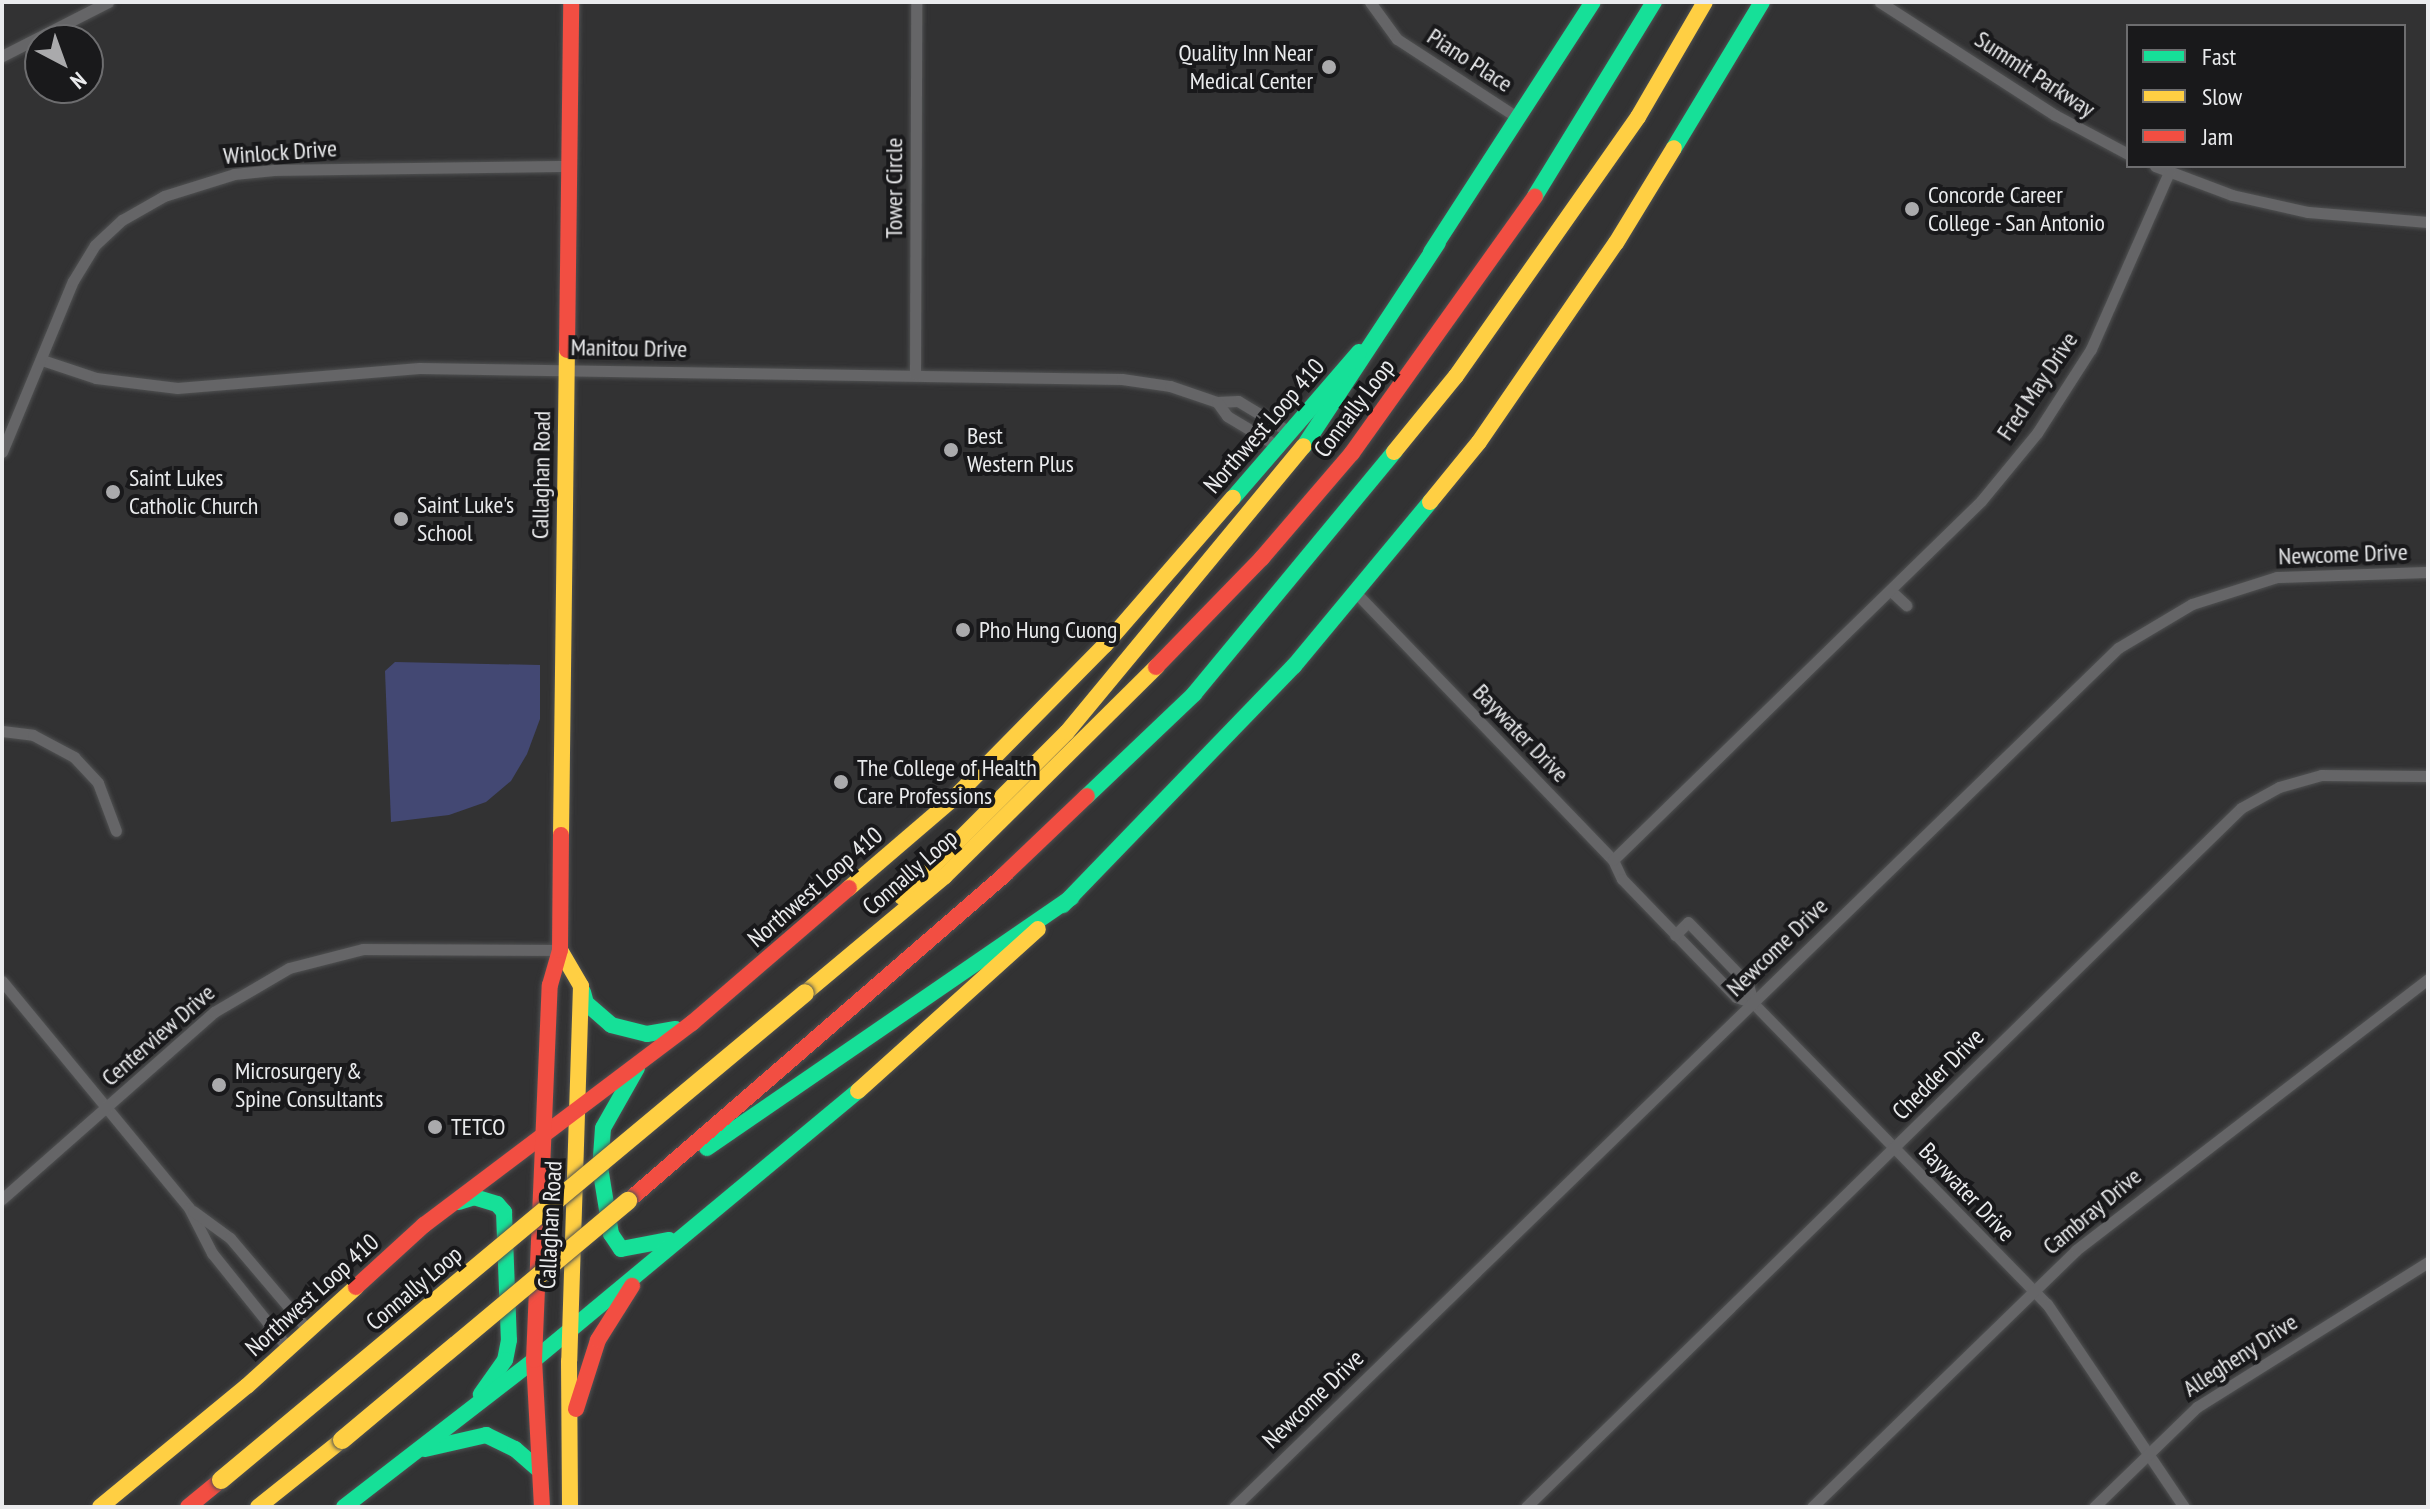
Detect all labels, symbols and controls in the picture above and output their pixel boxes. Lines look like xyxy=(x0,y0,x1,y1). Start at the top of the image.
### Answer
street label: Piano Place xyxy=(1422,22,1518,98)
north arrow xyxy=(24,24,104,104)
legend xyxy=(2126,24,2406,168)
street label: Summit Parkway xyxy=(1970,25,2100,123)
place label: Quality Inn Near Medical Center xyxy=(1178,39,1313,95)
text: Fast xyxy=(2202,41,2236,72)
marker: Quality Inn Near Medical Center xyxy=(1320,58,1338,76)
text: N xyxy=(65,66,92,95)
text: Slow xyxy=(2202,81,2242,112)
text: Jam xyxy=(2202,121,2233,152)
street label: Winlock Drive xyxy=(222,134,338,170)
street label: Tower Circle xyxy=(880,138,908,238)
place label: Concorde Career College - San Antonio xyxy=(1928,181,2107,237)
marker: Concorde Career College - San Antonio xyxy=(1903,200,1921,218)
street label: Fred May Drive xyxy=(1990,326,2084,446)
street label: Manitou Drive xyxy=(570,333,688,363)
street label: Northwest Loop 410 xyxy=(1198,353,1330,499)
street label: Connally Loop xyxy=(1307,353,1401,463)
street label: Callaghan Road xyxy=(525,411,557,539)
place label: Best Western Plus xyxy=(967,422,1074,478)
marker: Best Western Plus xyxy=(942,441,960,459)
place label: Saint Lukes Catholic Church xyxy=(129,464,259,520)
marker: Saint Lukes Catholic Church xyxy=(104,483,122,501)
place label: Saint Luke's School xyxy=(417,491,514,547)
marker: Saint Luke's School xyxy=(392,510,410,528)
street label: Newcome Drive xyxy=(2278,537,2408,571)
place label: Pho Hung Cuong xyxy=(979,616,1117,644)
marker: Pho Hung Cuong xyxy=(954,621,972,639)
street label: Baywater Drive xyxy=(1467,678,1575,788)
place label: The College of Health Care Professions xyxy=(857,754,1037,810)
marker: The College of Health Care Professions xyxy=(832,773,850,791)
street label: Northwest Loop 410 xyxy=(742,821,888,953)
street label: Connally Loop xyxy=(857,823,963,921)
street label: Newcome Drive xyxy=(1720,892,1834,1002)
street label: Centerview Drive xyxy=(95,978,221,1092)
street label: Chedder Drive xyxy=(1886,1022,1990,1126)
place label: Microsurgery & Spine Consultants xyxy=(235,1057,383,1113)
marker: Microsurgery & Spine Consultants xyxy=(210,1076,228,1094)
place label: TETCO xyxy=(451,1113,506,1141)
marker: TETCO xyxy=(426,1118,444,1136)
street label: Baywater Drive xyxy=(1913,1137,2021,1247)
street label: Callaghan Road xyxy=(532,1160,568,1290)
street label: Cambray Drive xyxy=(2037,1161,2147,1261)
street label: Northwest Loop 410 xyxy=(240,1228,384,1362)
street label: Connally Loop xyxy=(360,1239,468,1337)
street label: Allegheny Drive xyxy=(2177,1307,2303,1403)
street label: Newcome Drive xyxy=(1256,1344,1370,1454)

